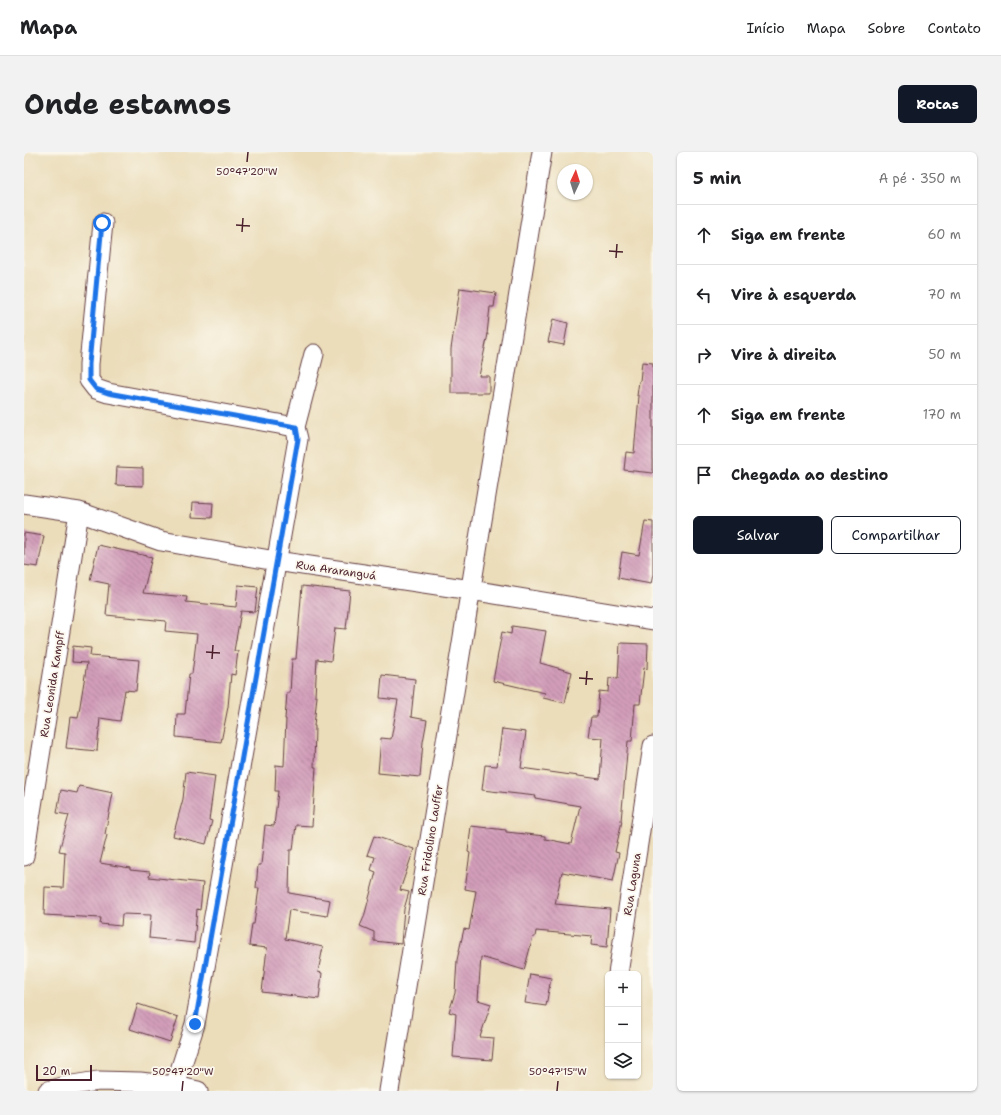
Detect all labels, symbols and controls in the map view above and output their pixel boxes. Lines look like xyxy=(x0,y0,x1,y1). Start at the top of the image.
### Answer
text: Mapa xyxy=(20,15,77,40)
text: Início xyxy=(746,19,785,37)
text: Mapa xyxy=(807,19,846,37)
text: Sobre xyxy=(868,19,905,37)
text: Contato xyxy=(927,19,981,37)
text: Onde estamos xyxy=(24,85,231,123)
button: Rotas xyxy=(898,85,977,123)
north arrow xyxy=(557,164,593,200)
text: 50°47'20"W xyxy=(216,165,278,178)
text: 5 min xyxy=(693,167,741,189)
text: A pé · 350 m xyxy=(879,170,961,187)
route start xyxy=(93,214,111,232)
icon: ahead xyxy=(693,224,715,246)
text: Siga em frente xyxy=(731,225,846,245)
text: 60 m xyxy=(928,226,961,243)
icon: left xyxy=(693,284,715,306)
text: Vire à esquerda xyxy=(731,285,856,305)
text: 70 m xyxy=(927,286,961,303)
icon: right xyxy=(693,344,715,366)
text: Vire à direita xyxy=(731,345,836,365)
text: 50 m xyxy=(928,346,961,363)
icon: ahead xyxy=(693,404,715,426)
text: Siga em frente xyxy=(731,405,846,425)
text: 170 m xyxy=(923,406,961,423)
icon: arrive xyxy=(693,464,715,486)
text: Chegada ao destino xyxy=(731,465,888,485)
button: Salvar xyxy=(693,516,823,554)
button: Compartilhar xyxy=(831,516,961,554)
street label: Rua Araranguá xyxy=(295,557,377,584)
street label: Rua Leonida Kampff xyxy=(37,629,68,738)
street label: Rua Fridolino Lauffer xyxy=(414,783,447,897)
street label: Rua Laguna xyxy=(620,852,645,917)
map controls xyxy=(605,971,641,1079)
button: + xyxy=(605,971,641,1007)
button: − xyxy=(605,1007,641,1043)
route end xyxy=(186,1015,204,1033)
button: layers xyxy=(605,1043,641,1079)
scale bar xyxy=(36,1063,92,1082)
text: 20 m xyxy=(42,1064,70,1079)
text: 50°47'20"W xyxy=(152,1065,214,1078)
text: 50°47'15"W xyxy=(529,1065,587,1078)

